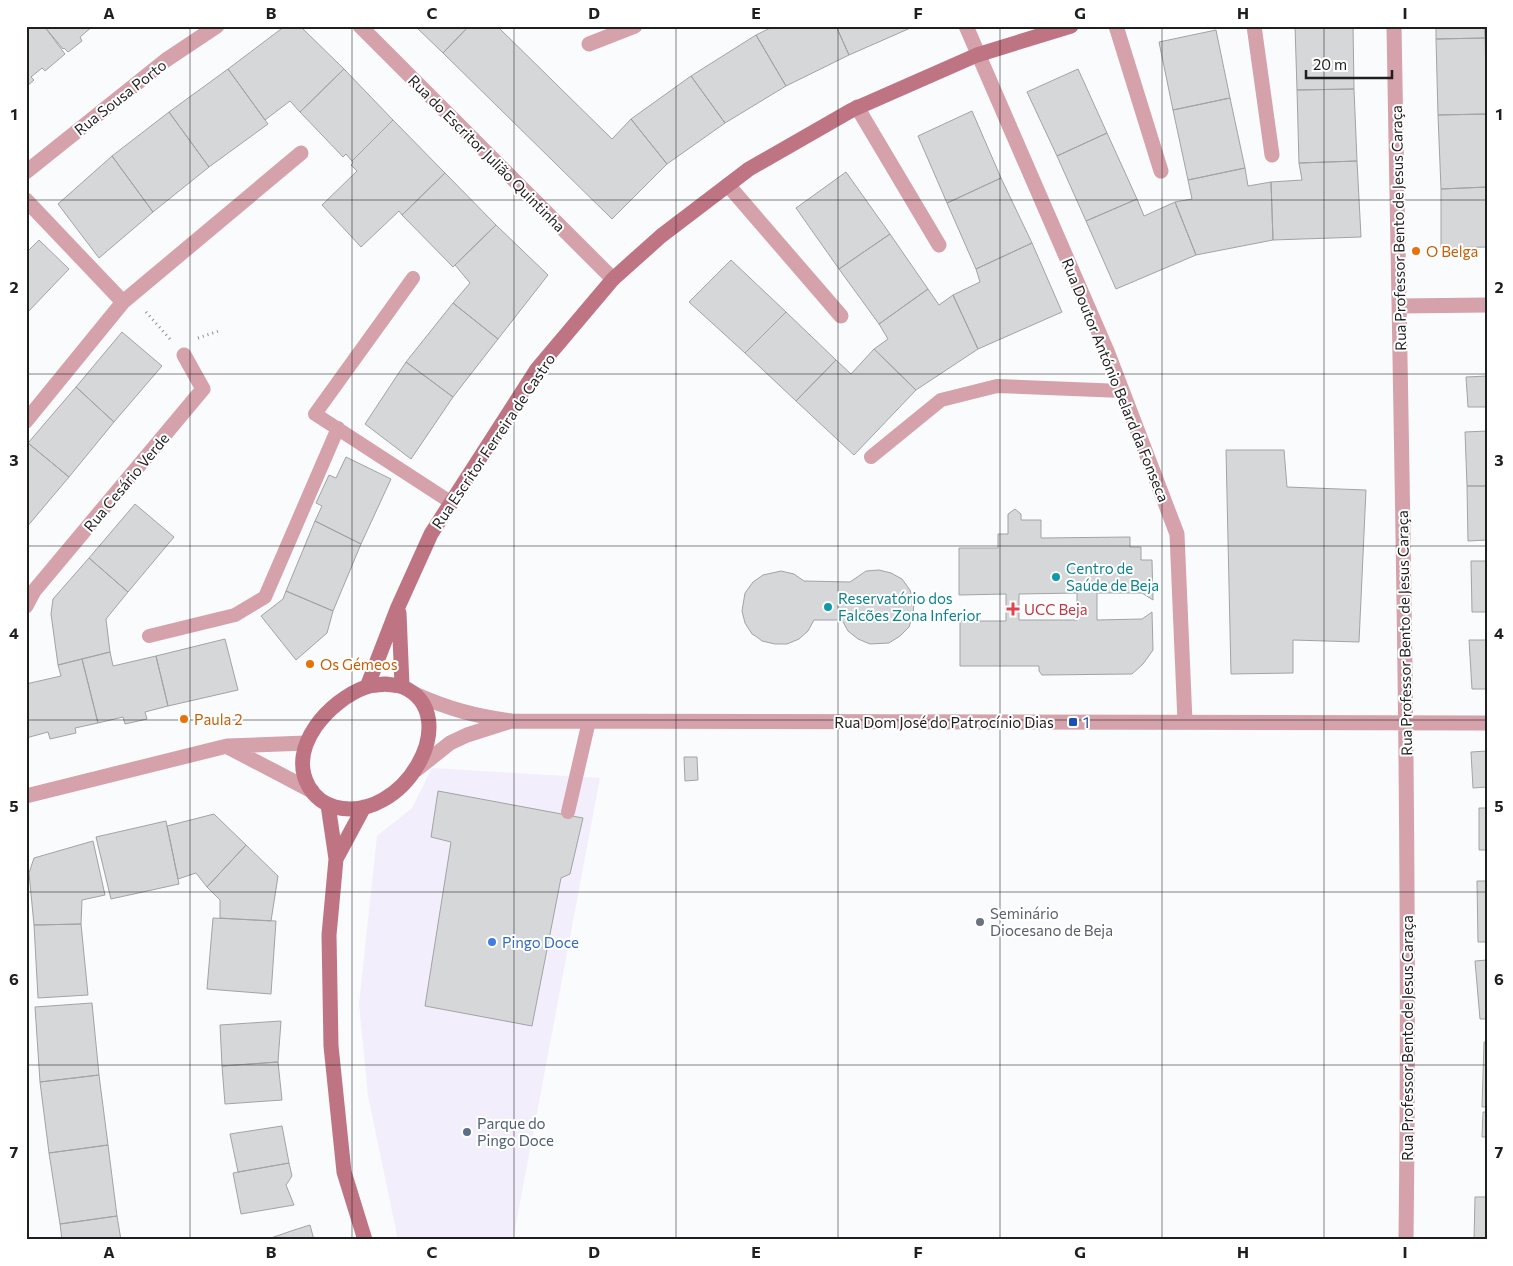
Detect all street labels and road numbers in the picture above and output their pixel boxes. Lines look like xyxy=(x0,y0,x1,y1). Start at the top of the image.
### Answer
street label: Rua Sousa Porto xyxy=(70,55,170,139)
street label: Rua do Escritor Julião Quintinha xyxy=(405,71,569,235)
street label: Rua Professor Bento de Jesus Caraça xyxy=(1387,105,1409,351)
street label: Rua Doutor António Belard da Fonseca xyxy=(1059,255,1173,505)
street label: Rua Escritor Ferreira de Castro xyxy=(428,350,558,532)
street label: Rua Cesário Verde xyxy=(80,429,172,535)
street label: Rua Professor Bento de Jesus Caraça xyxy=(1393,510,1415,756)
street label: Rua Dom José do Patrocínio Dias xyxy=(834,713,1054,731)
street label: Rua Professor Bento de Jesus Caraça xyxy=(1398,915,1416,1161)

